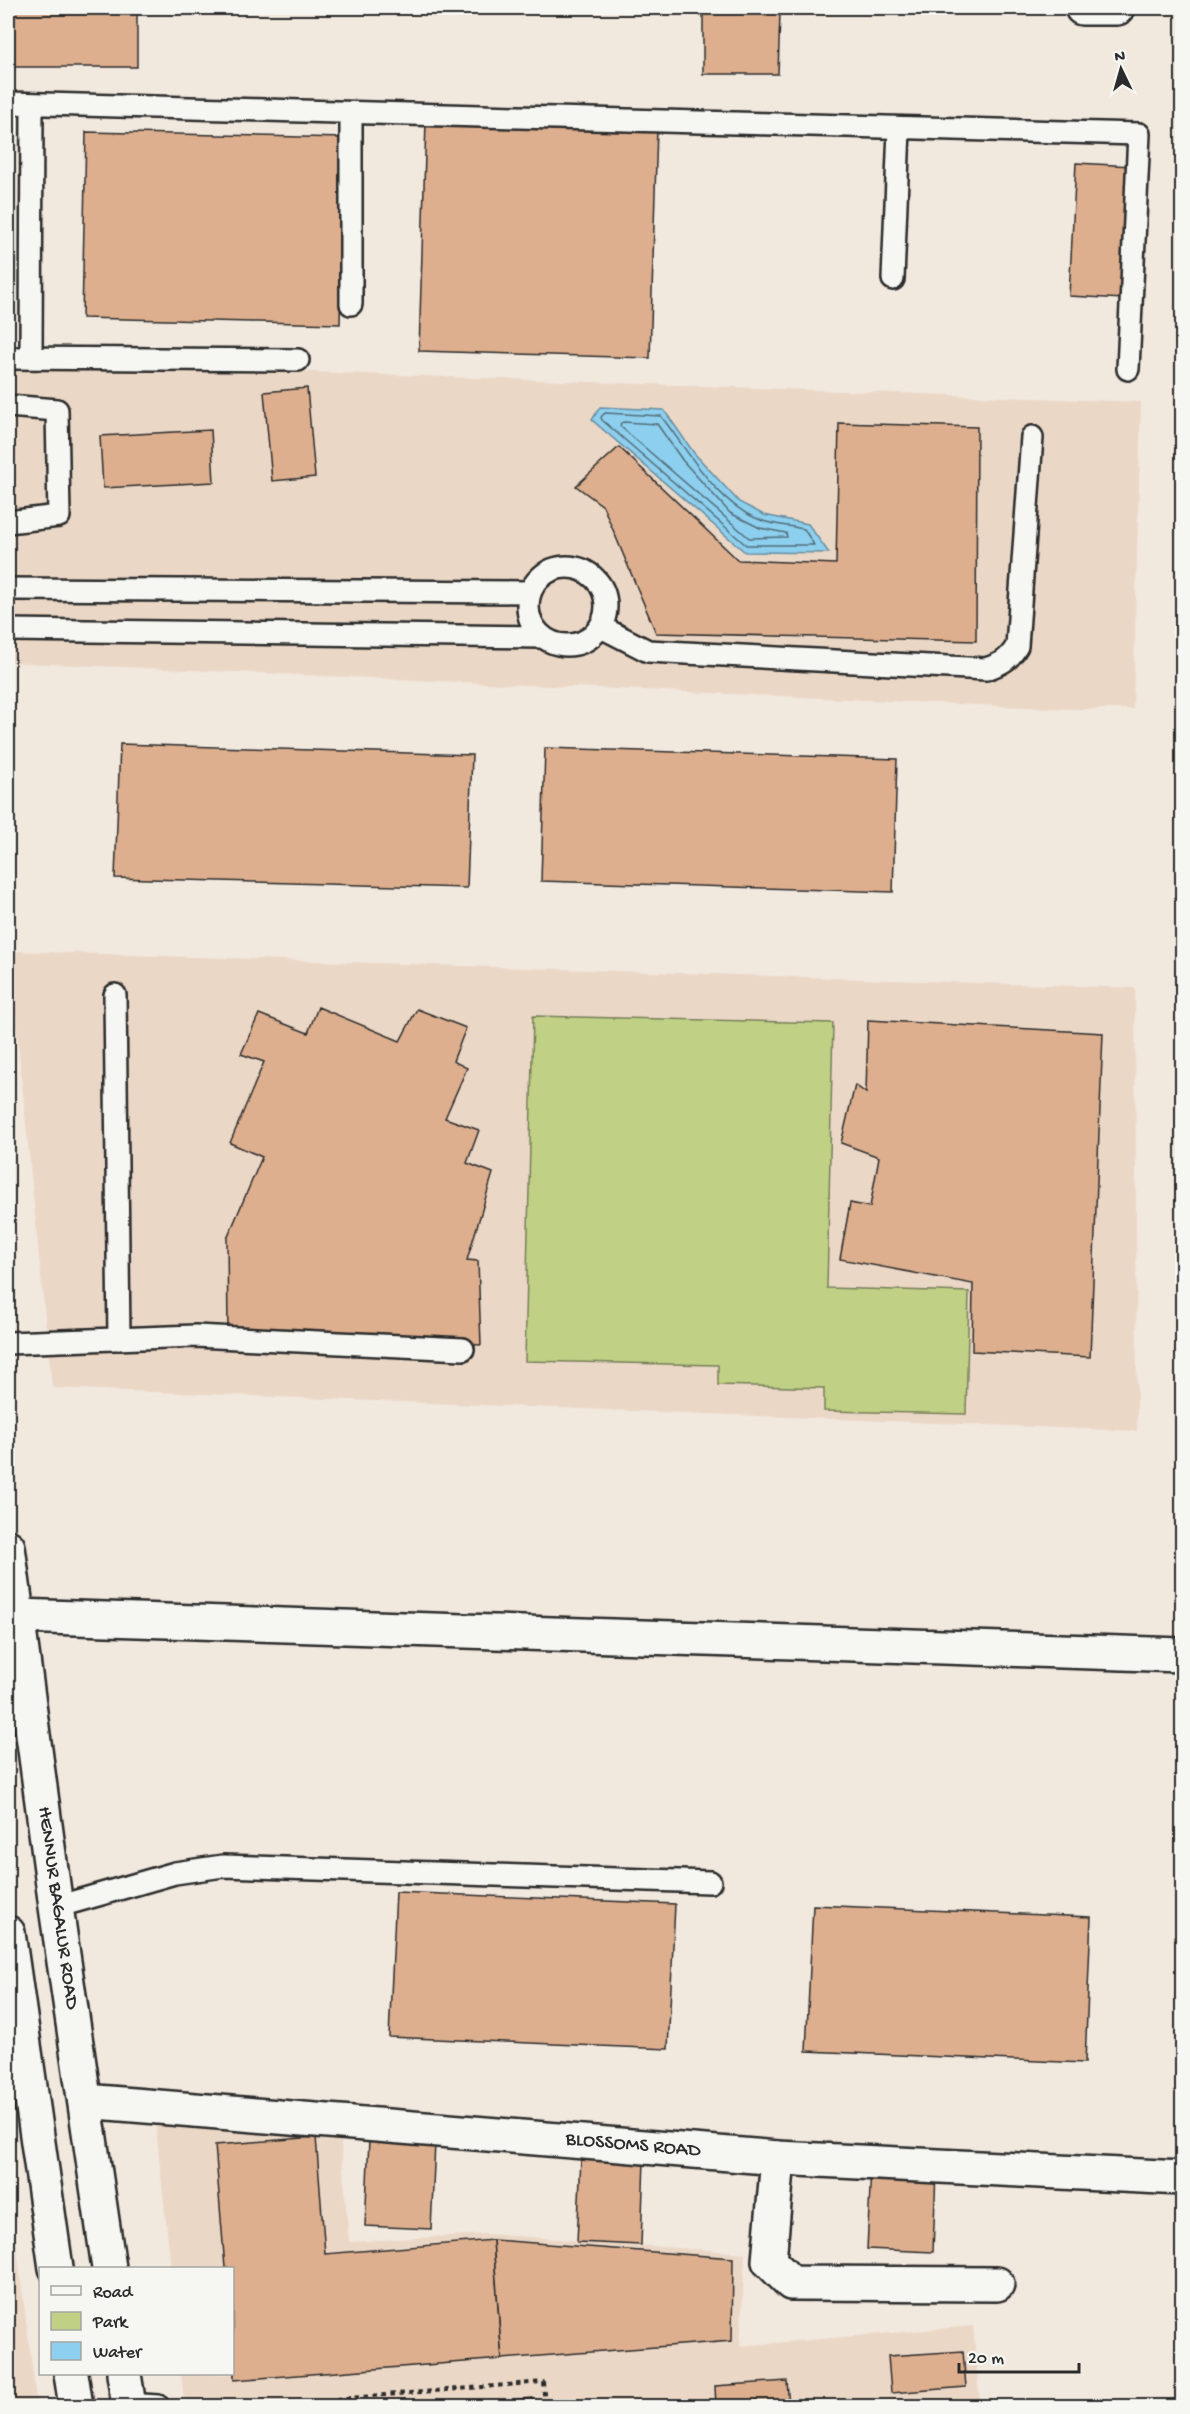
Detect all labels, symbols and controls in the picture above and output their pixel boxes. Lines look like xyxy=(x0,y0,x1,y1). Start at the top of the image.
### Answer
north arrow xyxy=(1091,39,1151,99)
text: N xyxy=(1114,48,1127,67)
street label: HENNUR BAGALUR ROAD xyxy=(31,1805,83,2012)
street label: BLOSSOMS ROAD xyxy=(564,2129,702,2163)
legend xyxy=(39,2267,234,2375)
text: Road xyxy=(93,2283,134,2304)
text: Park xyxy=(92,2313,129,2334)
scale bar xyxy=(959,2336,1079,2374)
text: Water xyxy=(93,2343,143,2364)
text: 20 m xyxy=(968,2349,1004,2370)

